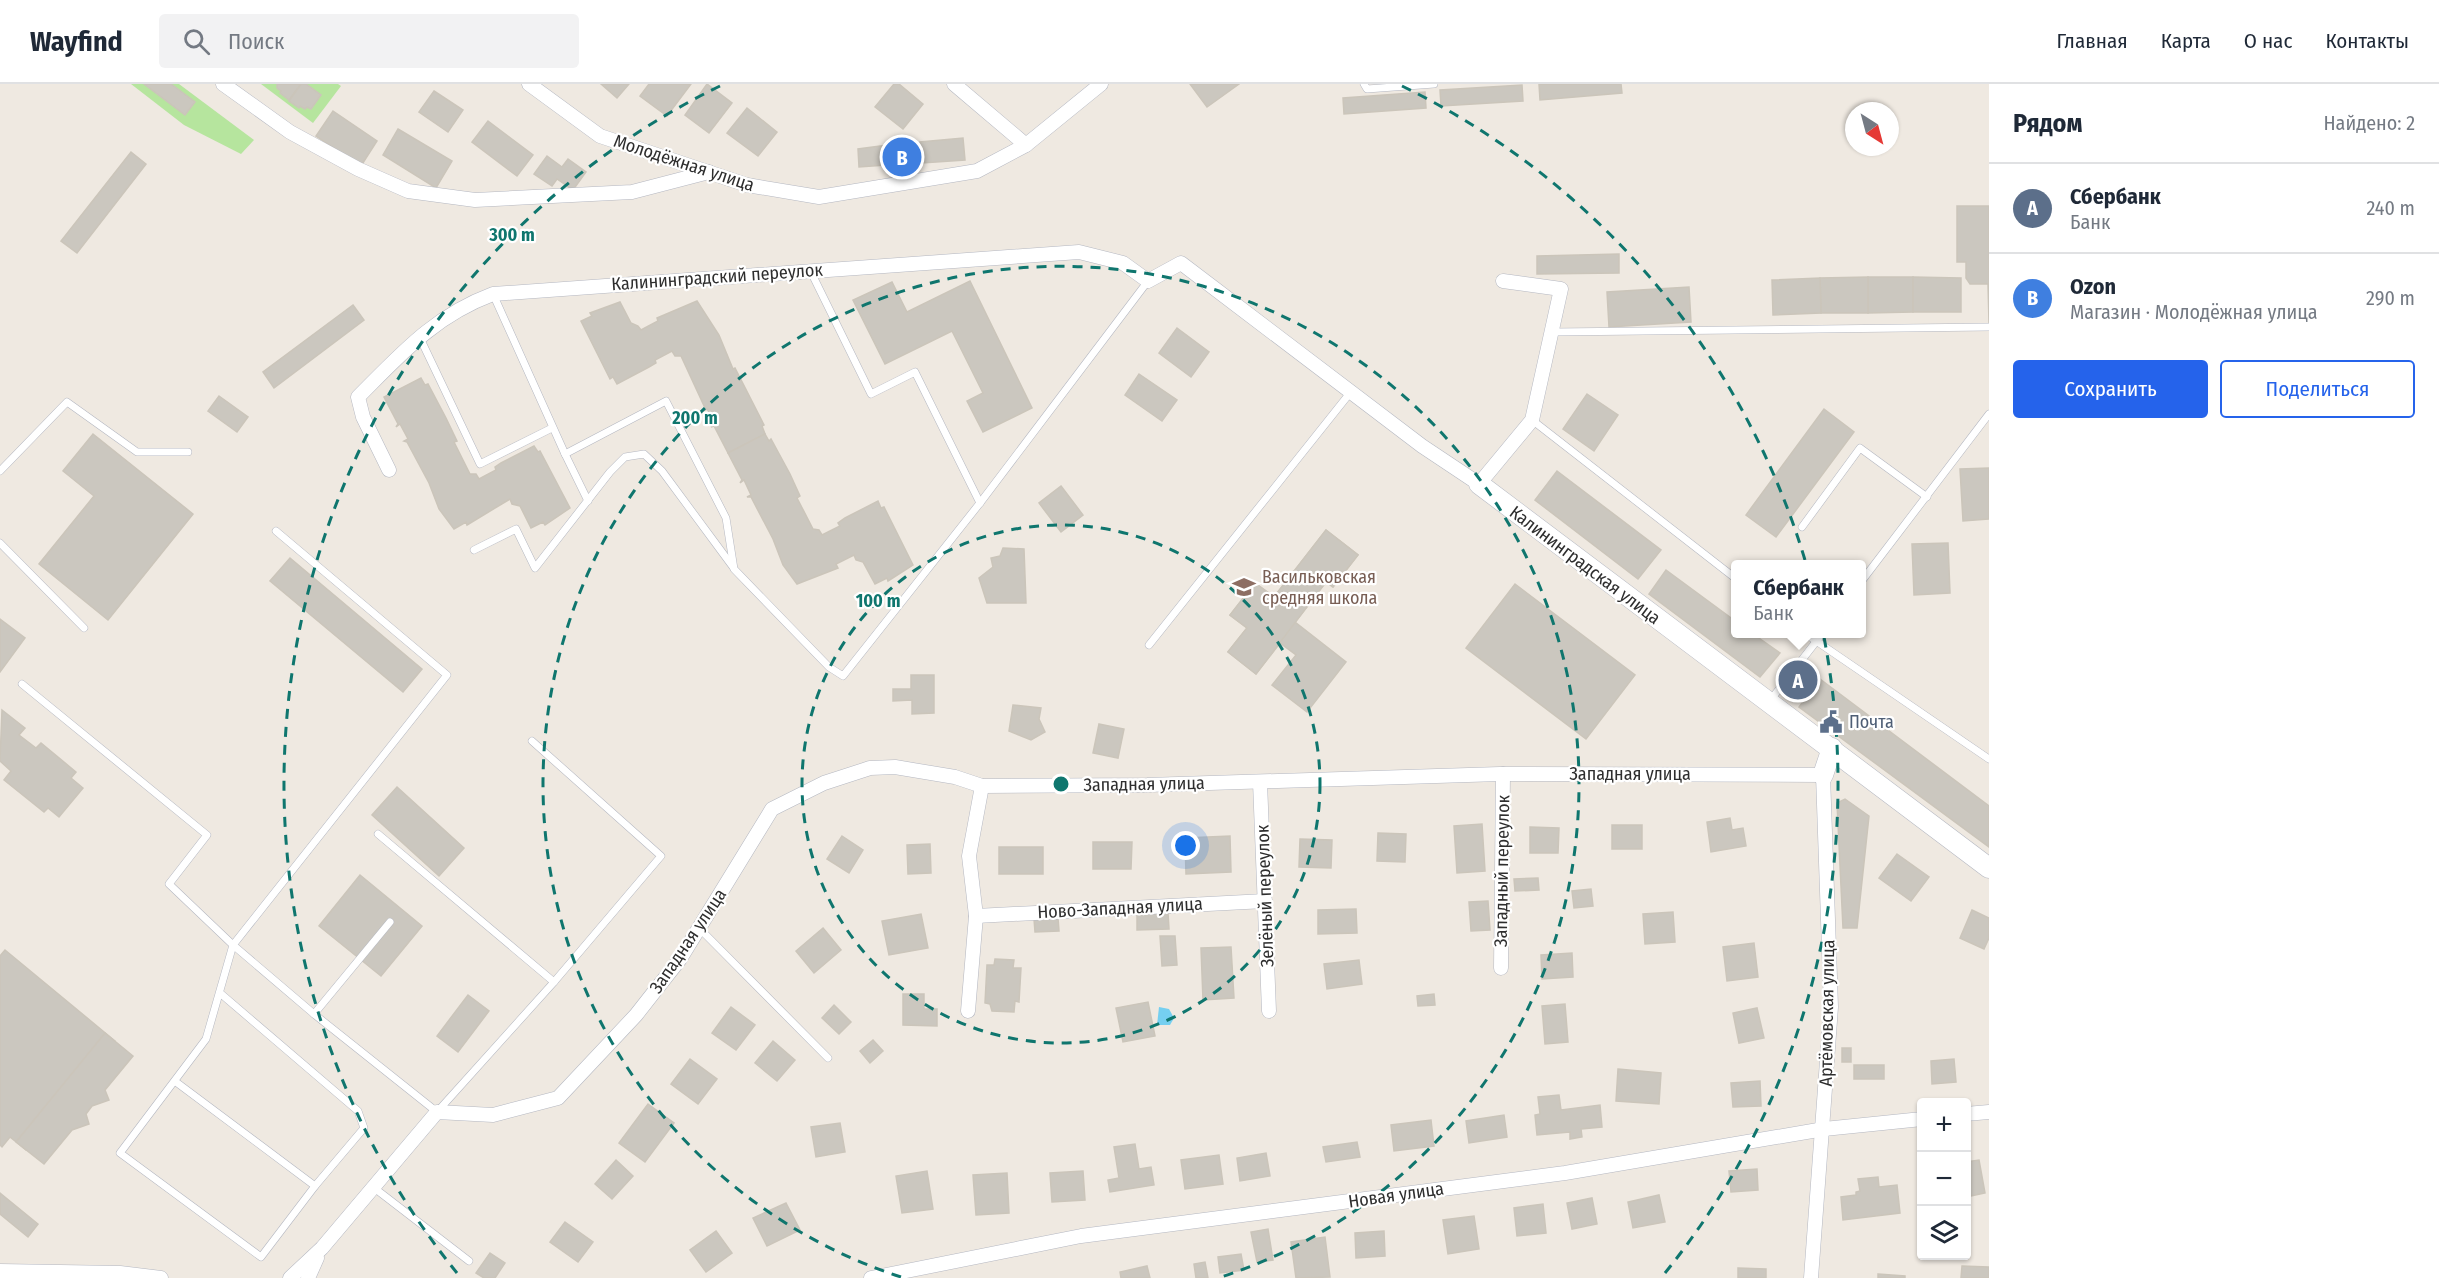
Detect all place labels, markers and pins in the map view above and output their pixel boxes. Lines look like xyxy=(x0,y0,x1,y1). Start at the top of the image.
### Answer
pin: B xyxy=(882,134,922,180)
place label: Васильковская средняя школа xyxy=(1262,566,1377,609)
school or university icon: Васильковская средняя школа xyxy=(1231,574,1257,600)
pin: A xyxy=(1778,658,1818,702)
public building icon: Почта xyxy=(1818,709,1844,735)
place label: Почта xyxy=(1849,711,1894,733)
centre of rings xyxy=(1051,774,1071,794)

